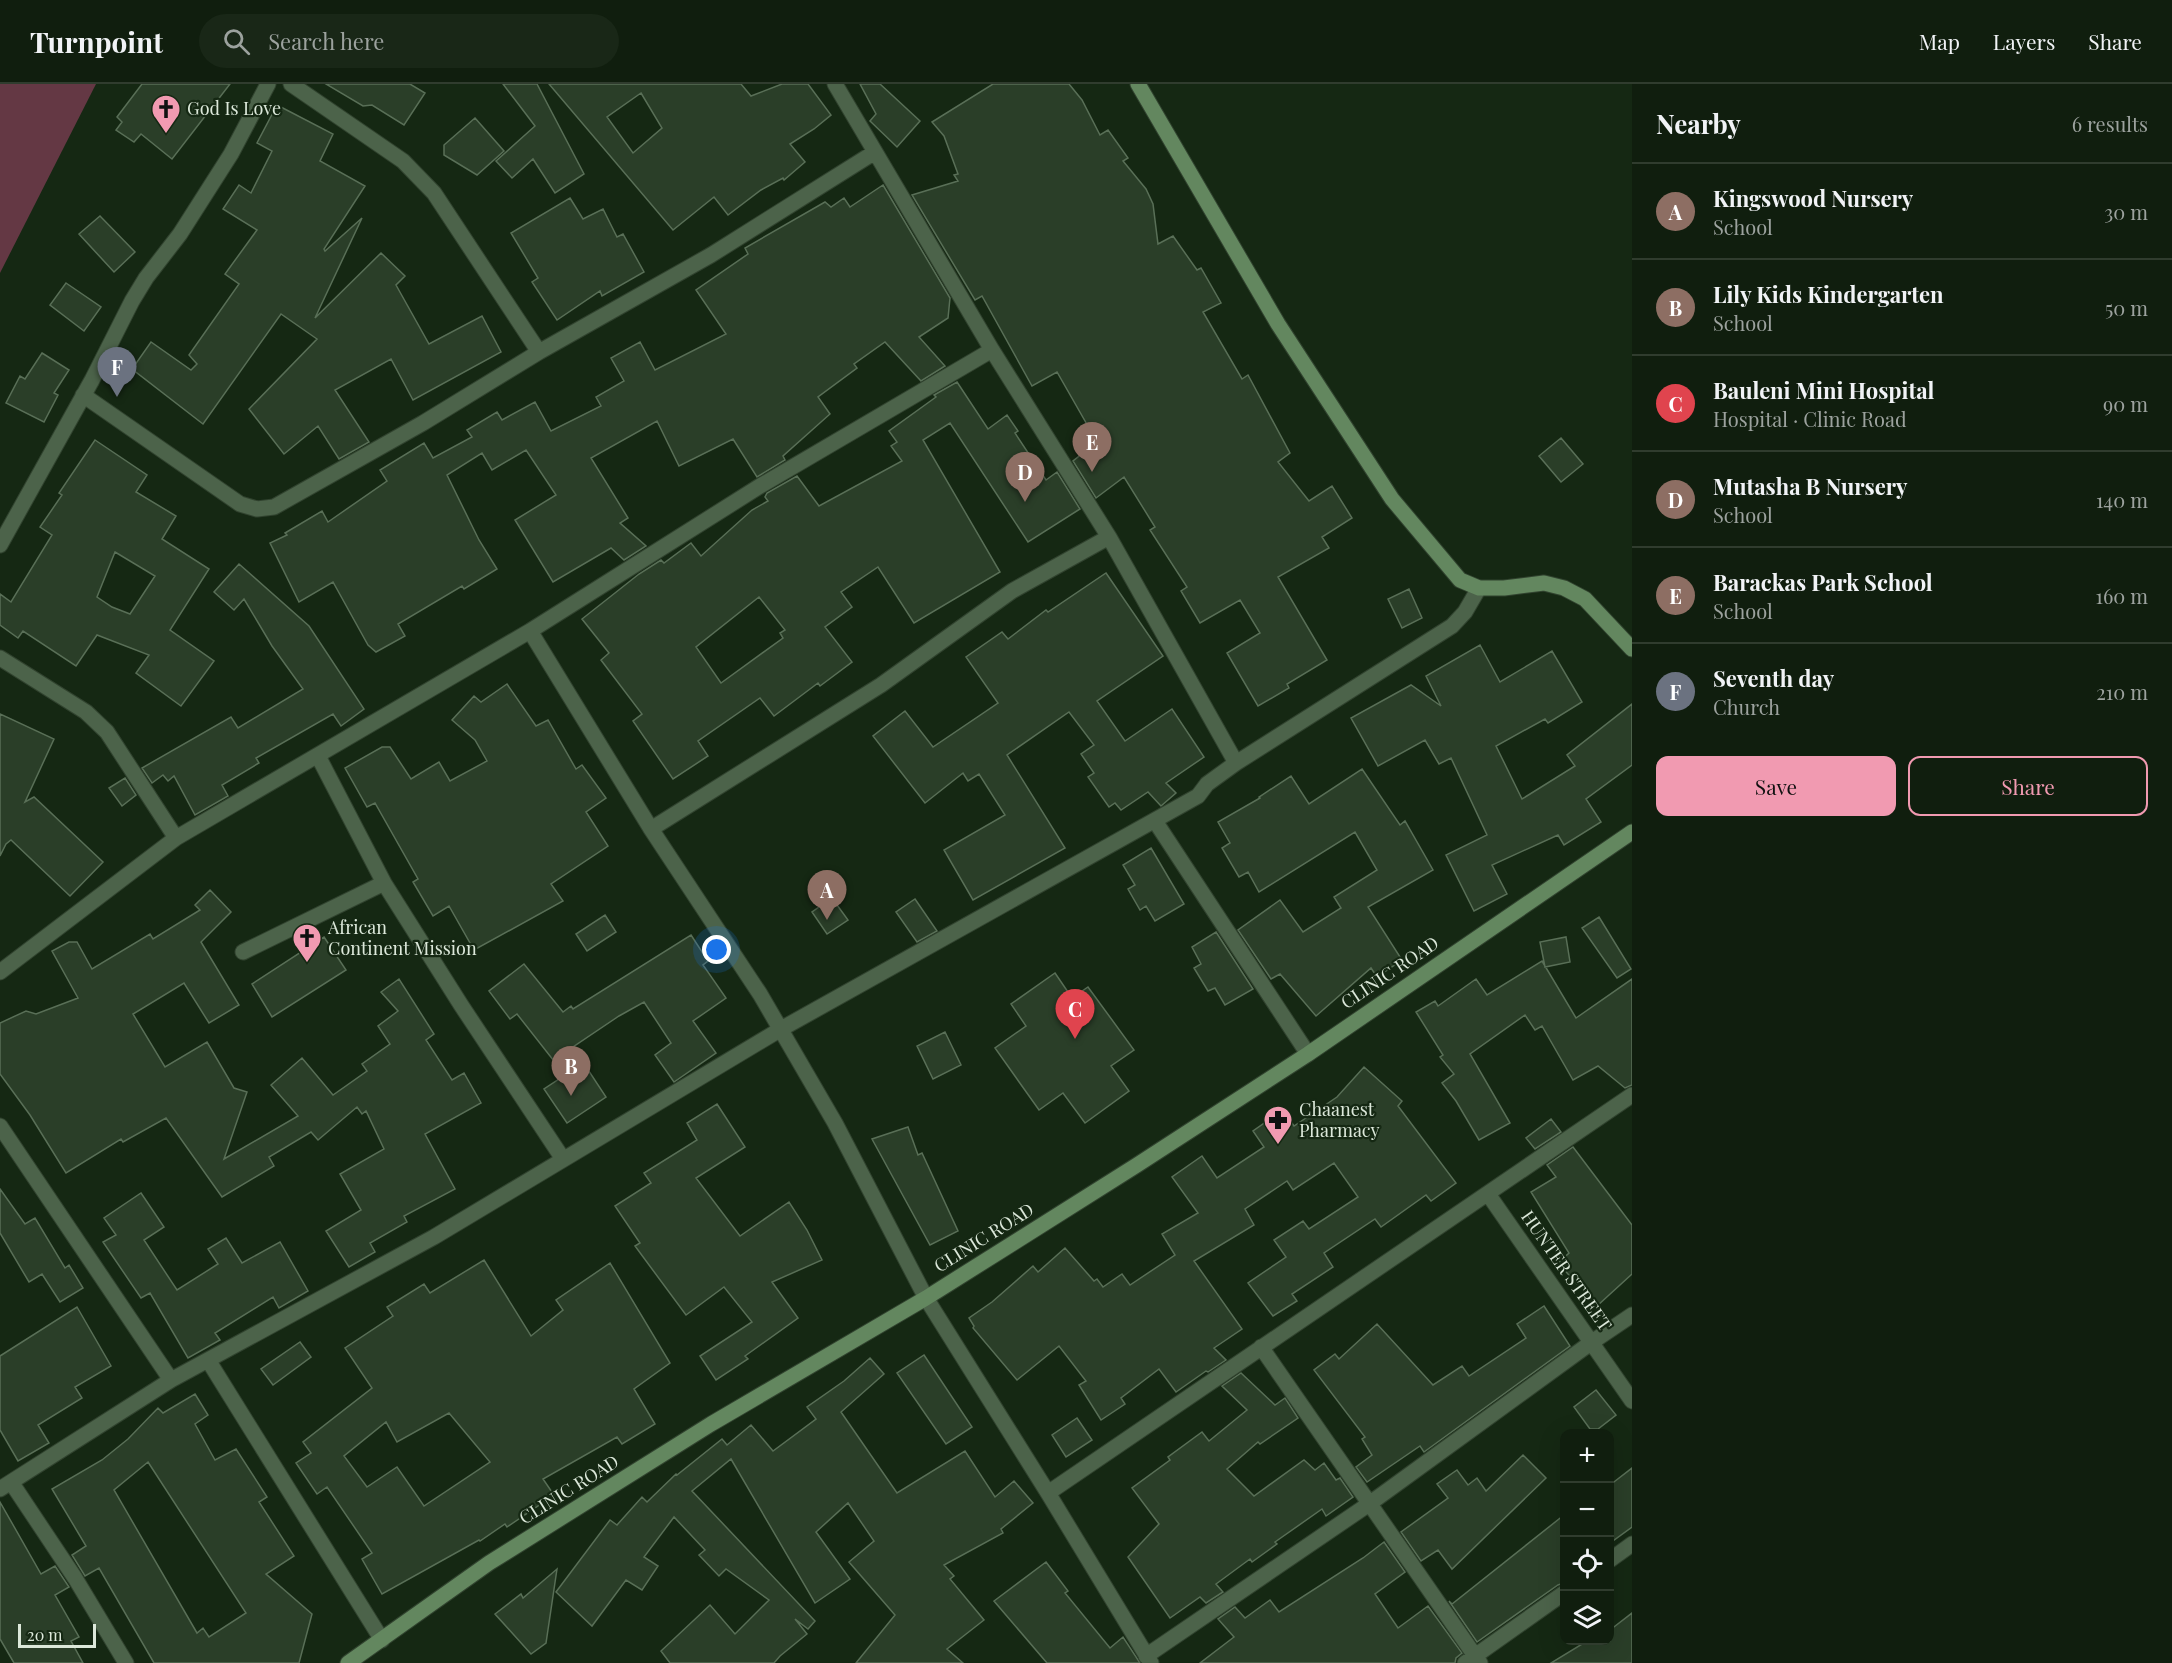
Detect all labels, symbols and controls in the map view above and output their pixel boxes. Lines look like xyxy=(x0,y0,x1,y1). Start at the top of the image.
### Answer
search box xyxy=(199,14,619,68)
text: Turnpoint xyxy=(30,23,163,60)
icon: search xyxy=(220,25,253,58)
text: Search here xyxy=(268,26,384,56)
text: Map xyxy=(1919,27,1960,55)
text: Layers xyxy=(1993,27,2055,55)
text: Share xyxy=(2088,27,2142,55)
church icon: God Is Love xyxy=(150,93,182,135)
place label: God Is Love xyxy=(187,96,281,120)
text: Nearby xyxy=(1656,106,1741,141)
text: 6 results xyxy=(2072,110,2148,137)
text: Kingswood Nursery xyxy=(1713,183,1913,213)
text: A xyxy=(1669,198,1682,225)
text: 30 m xyxy=(2104,198,2148,225)
text: School xyxy=(1713,213,1773,240)
text: Lily Kids Kindergarten xyxy=(1713,279,1944,309)
text: B xyxy=(1669,294,1682,321)
text: 50 m xyxy=(2105,294,2148,321)
text: School xyxy=(1713,309,1773,336)
pin: F xyxy=(98,348,136,397)
text: Bauleni Mini Hospital xyxy=(1713,375,1934,405)
text: C xyxy=(1668,390,1683,417)
text: 90 m xyxy=(2103,390,2148,417)
text: Hospital · Clinic Road xyxy=(1713,405,1907,432)
pin: E xyxy=(1072,422,1112,472)
pin: D xyxy=(1006,452,1044,502)
text: Mutasha B Nursery xyxy=(1713,471,1907,501)
text: D xyxy=(1668,486,1683,513)
text: 140 m xyxy=(2096,486,2148,513)
text: School xyxy=(1713,501,1773,528)
text: Barackas Park School xyxy=(1713,567,1933,597)
text: E xyxy=(1669,582,1682,609)
text: 160 m xyxy=(2096,582,2148,609)
text: School xyxy=(1713,597,1773,624)
text: Seventh day xyxy=(1713,663,1834,693)
text: F xyxy=(1670,678,1681,705)
text: 210 m xyxy=(2096,678,2148,705)
text: Church xyxy=(1713,693,1780,720)
button: Save xyxy=(1656,756,1896,816)
button: Share xyxy=(1908,756,2148,816)
pin: A xyxy=(808,870,846,920)
place label: African Continent Mission xyxy=(327,915,477,960)
church icon: African Continent Mission xyxy=(291,922,323,964)
street label: CLINIC ROAD xyxy=(1336,931,1443,1014)
your location xyxy=(702,935,731,964)
pin: C xyxy=(1056,990,1094,1039)
pin: B xyxy=(552,1046,590,1096)
place label: Chaanest Pharmacy xyxy=(1299,1097,1380,1142)
pharmacy icon: Chaanest Pharmacy xyxy=(1262,1104,1294,1146)
street label: CLINIC ROAD xyxy=(929,1197,1038,1277)
street label: HUNTER STREET xyxy=(1516,1205,1617,1336)
map controls xyxy=(1560,1429,1614,1645)
button: + xyxy=(1560,1429,1614,1483)
street label: CLINIC ROAD xyxy=(514,1449,623,1529)
button: − xyxy=(1560,1483,1614,1537)
button: locate xyxy=(1560,1537,1614,1591)
button: layers xyxy=(1560,1591,1614,1645)
scale bar xyxy=(18,1621,96,1648)
text: 20 m xyxy=(27,1624,62,1645)

